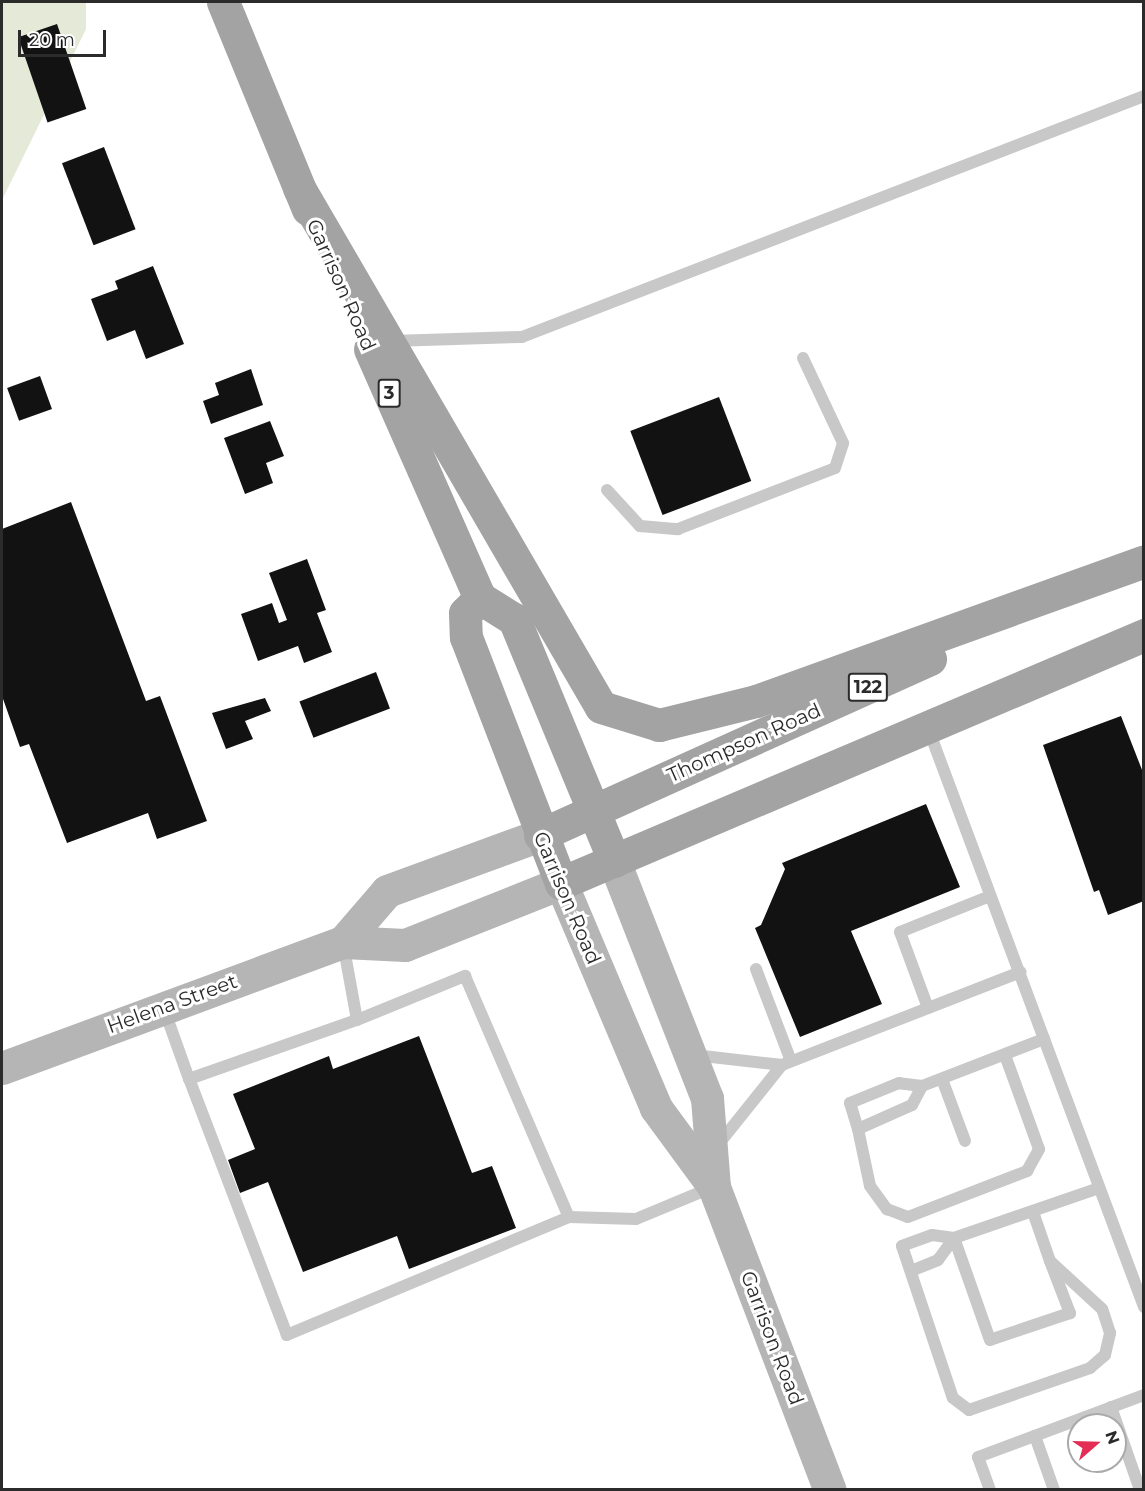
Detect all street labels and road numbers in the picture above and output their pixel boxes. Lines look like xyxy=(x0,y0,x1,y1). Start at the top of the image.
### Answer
street label: Garrison Road xyxy=(301,215,381,355)
road number: 3 xyxy=(377,378,401,408)
road number: 122 xyxy=(847,672,889,702)
street label: Thompson Road xyxy=(663,698,825,788)
street label: Garrison Road xyxy=(528,828,606,968)
street label: Helena Street xyxy=(104,969,240,1039)
street label: Garrison Road xyxy=(735,1268,809,1408)

